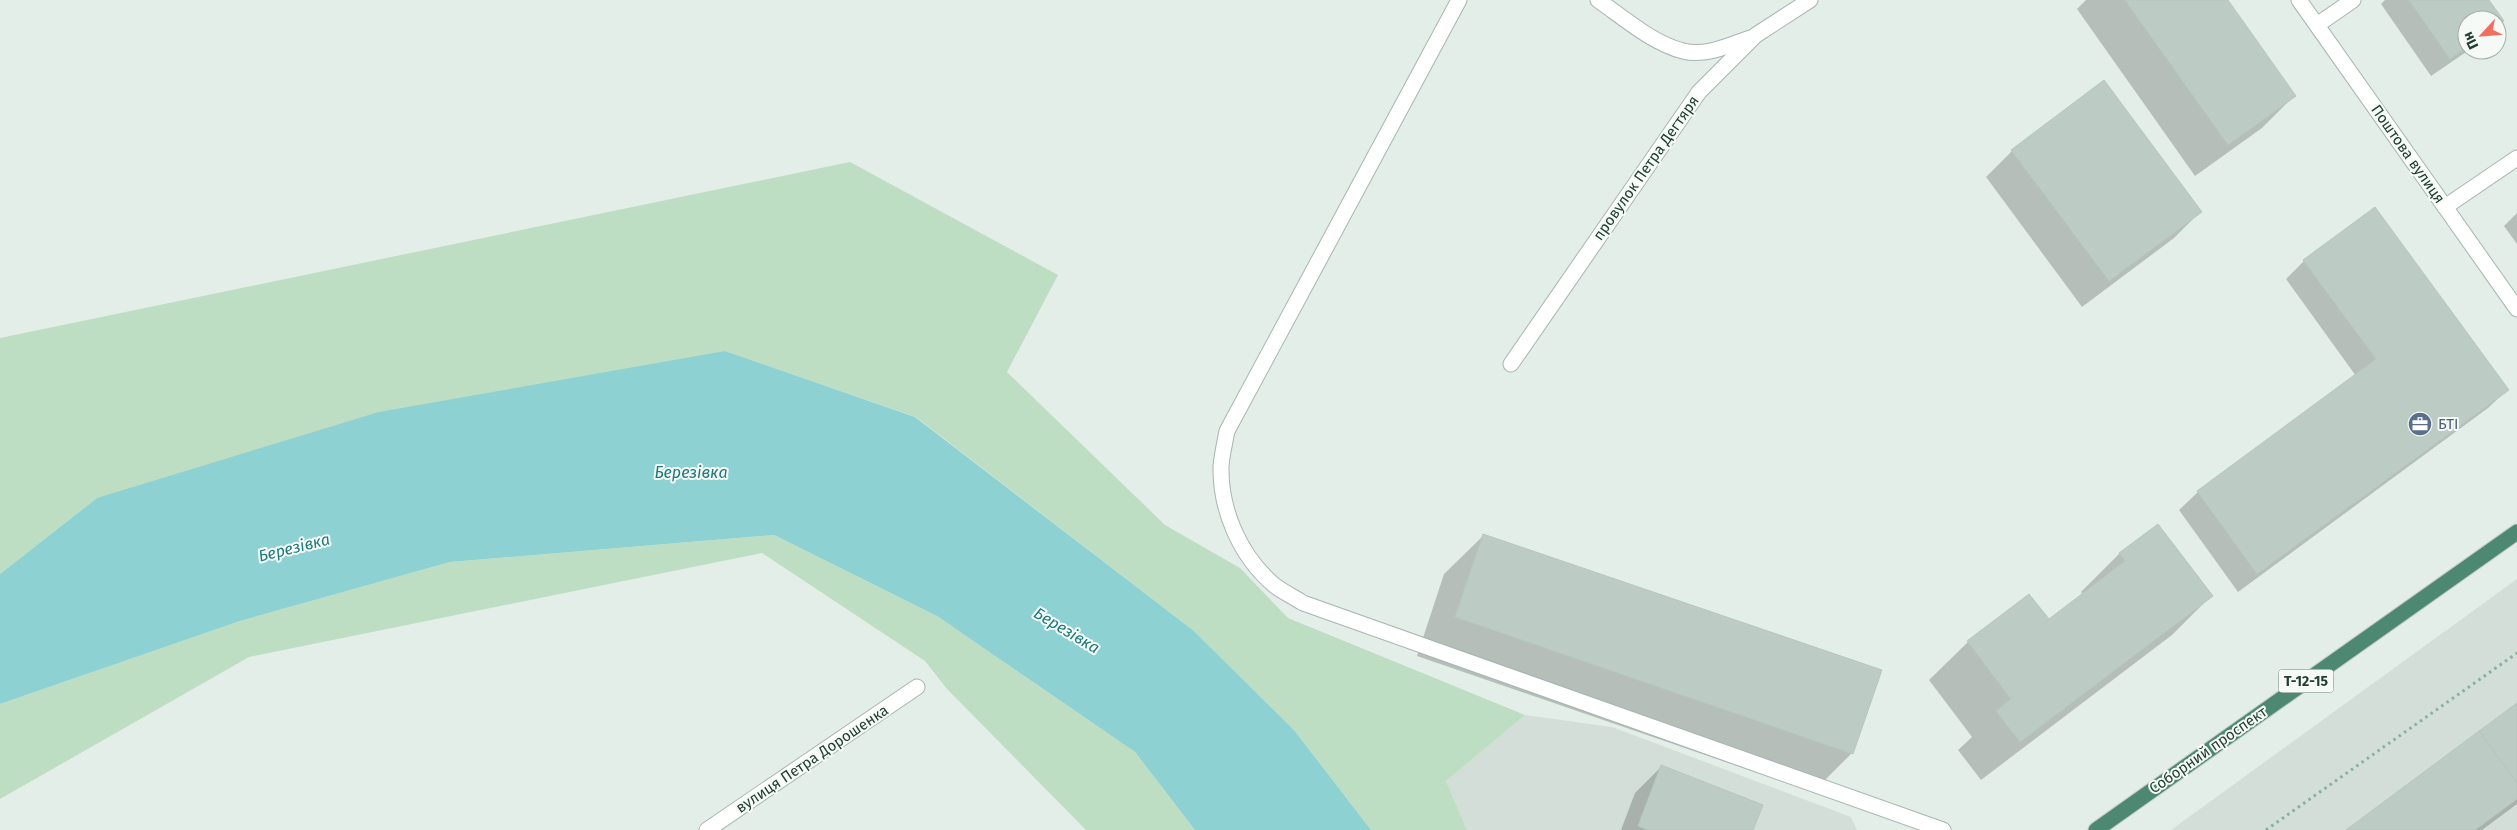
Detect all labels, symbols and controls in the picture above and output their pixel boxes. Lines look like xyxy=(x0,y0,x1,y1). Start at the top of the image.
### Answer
north arrow xyxy=(2457,10,2507,60)
text: Пн xyxy=(2459,29,2482,52)
street label: провулок Петра Дегтяря xyxy=(1589,92,1703,244)
street label: Поштова вулиця xyxy=(2367,101,2449,207)
office icon: БТІ xyxy=(2407,411,2433,437)
place label: БТІ xyxy=(2438,415,2458,433)
water label: Березівка xyxy=(654,463,728,482)
water label: Березівка xyxy=(256,529,332,566)
water label: Березівка xyxy=(1030,603,1103,657)
road number: Т-12-15 xyxy=(2278,669,2334,692)
street label: вулиця Петра Дорошенка xyxy=(732,701,892,817)
street label: Соборний проспект xyxy=(2146,703,2270,797)

